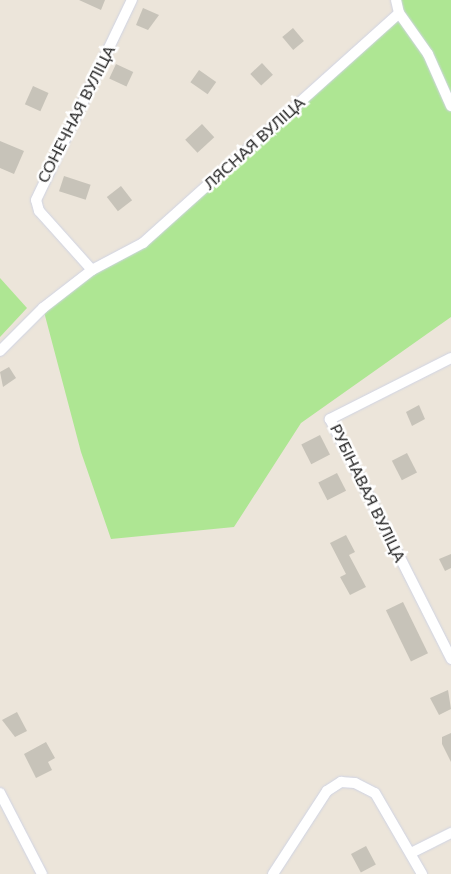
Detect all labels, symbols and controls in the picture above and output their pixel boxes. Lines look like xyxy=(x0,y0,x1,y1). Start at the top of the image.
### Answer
street label: СОНЕЧНАЯ ВУЛІЦА xyxy=(33,42,119,186)
street label: ЛЯСНАЯ ВУЛІЦА xyxy=(200,93,308,193)
street label: РУБІНАВАЯ ВУЛІЦА xyxy=(326,421,410,565)

